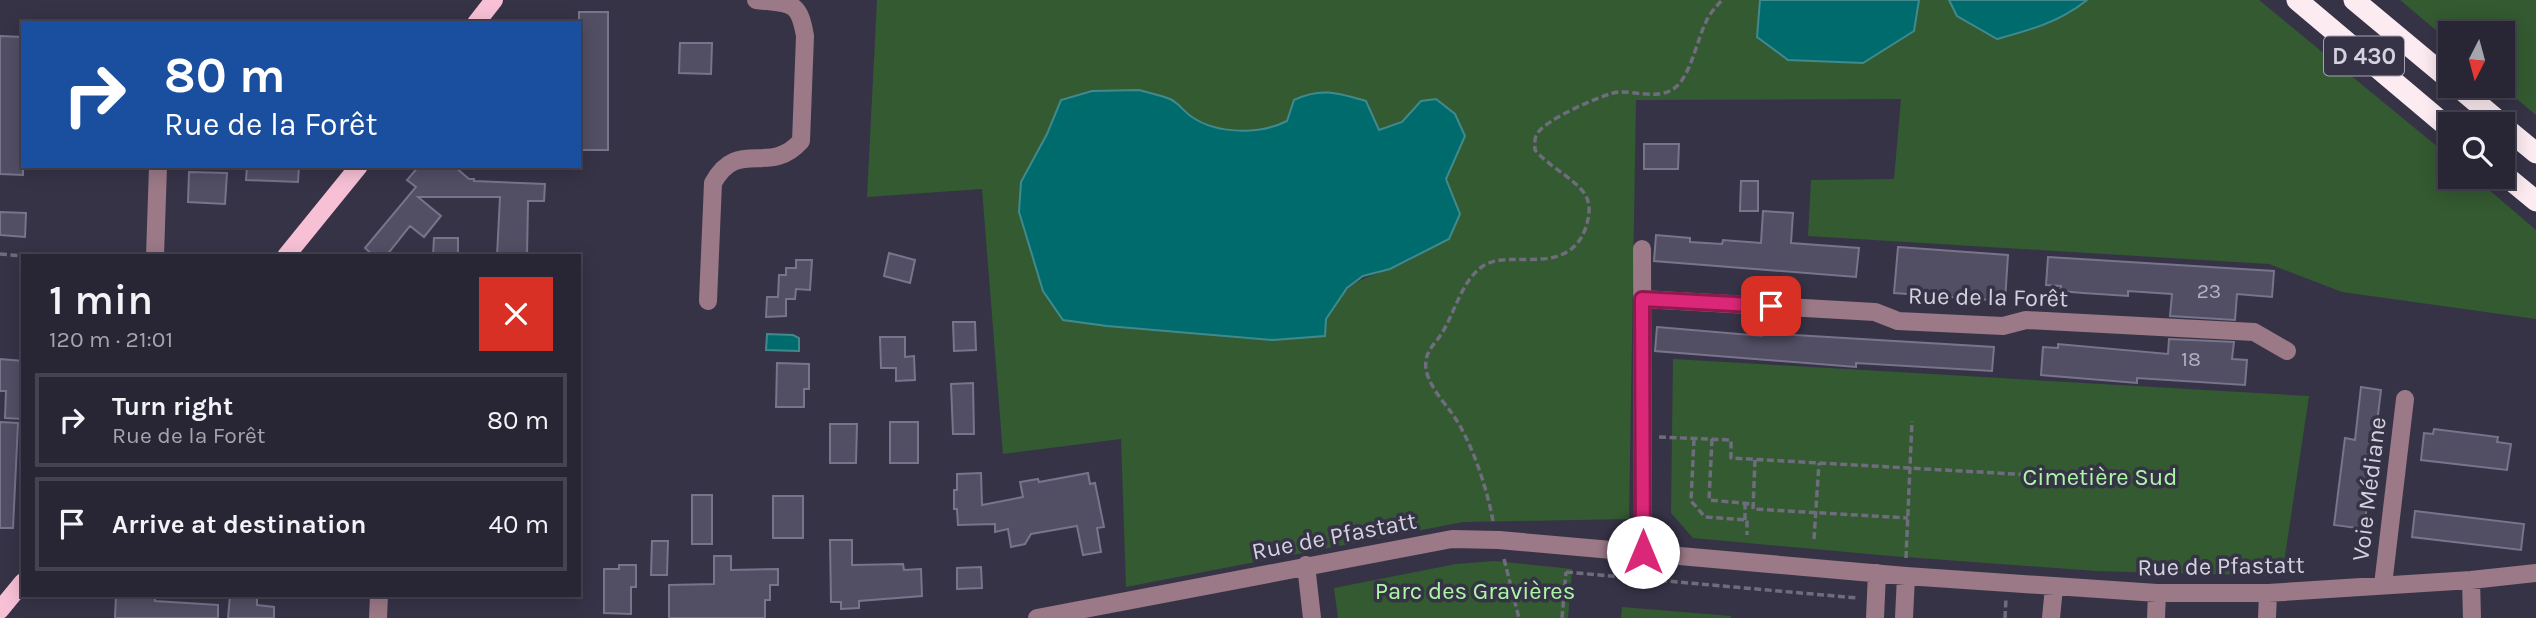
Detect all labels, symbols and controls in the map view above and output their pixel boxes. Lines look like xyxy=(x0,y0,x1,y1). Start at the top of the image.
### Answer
north arrow xyxy=(2438,21,2515,98)
map controls xyxy=(2438,21,2515,189)
road number: D 430 xyxy=(2324,36,2404,76)
text: 80 m xyxy=(164,47,286,104)
icon: right xyxy=(49,49,140,140)
text: Rue de la Forêt xyxy=(164,106,378,143)
button: search xyxy=(2438,112,2515,189)
text: 1 min xyxy=(49,275,153,325)
pin xyxy=(1741,276,1801,336)
button: close xyxy=(479,277,553,351)
house number: 23 xyxy=(2197,279,2221,303)
street label: Rue de la Forêt xyxy=(1908,282,2068,312)
icon: arrive xyxy=(1752,287,1790,325)
text: 120 m · 21:01 xyxy=(49,326,173,353)
house number: 18 xyxy=(2181,347,2201,371)
text: Turn right xyxy=(112,391,233,422)
icon: right xyxy=(53,401,91,439)
text: 80 m xyxy=(487,405,549,436)
street label: Voie Médiane xyxy=(2346,415,2392,563)
text: Rue de la Forêt xyxy=(112,422,266,449)
park label: Cimetière Sud xyxy=(2022,463,2178,491)
icon: arrive xyxy=(53,505,91,543)
street label: Rue de Pfastatt xyxy=(1249,506,1419,566)
text: Arrive at destination xyxy=(112,509,366,540)
text: 40 m xyxy=(489,509,549,540)
position arrow xyxy=(1606,515,1680,589)
street label: Rue de Pfastatt xyxy=(2137,551,2305,581)
park label: Parc des Gravières xyxy=(1375,577,1575,605)

